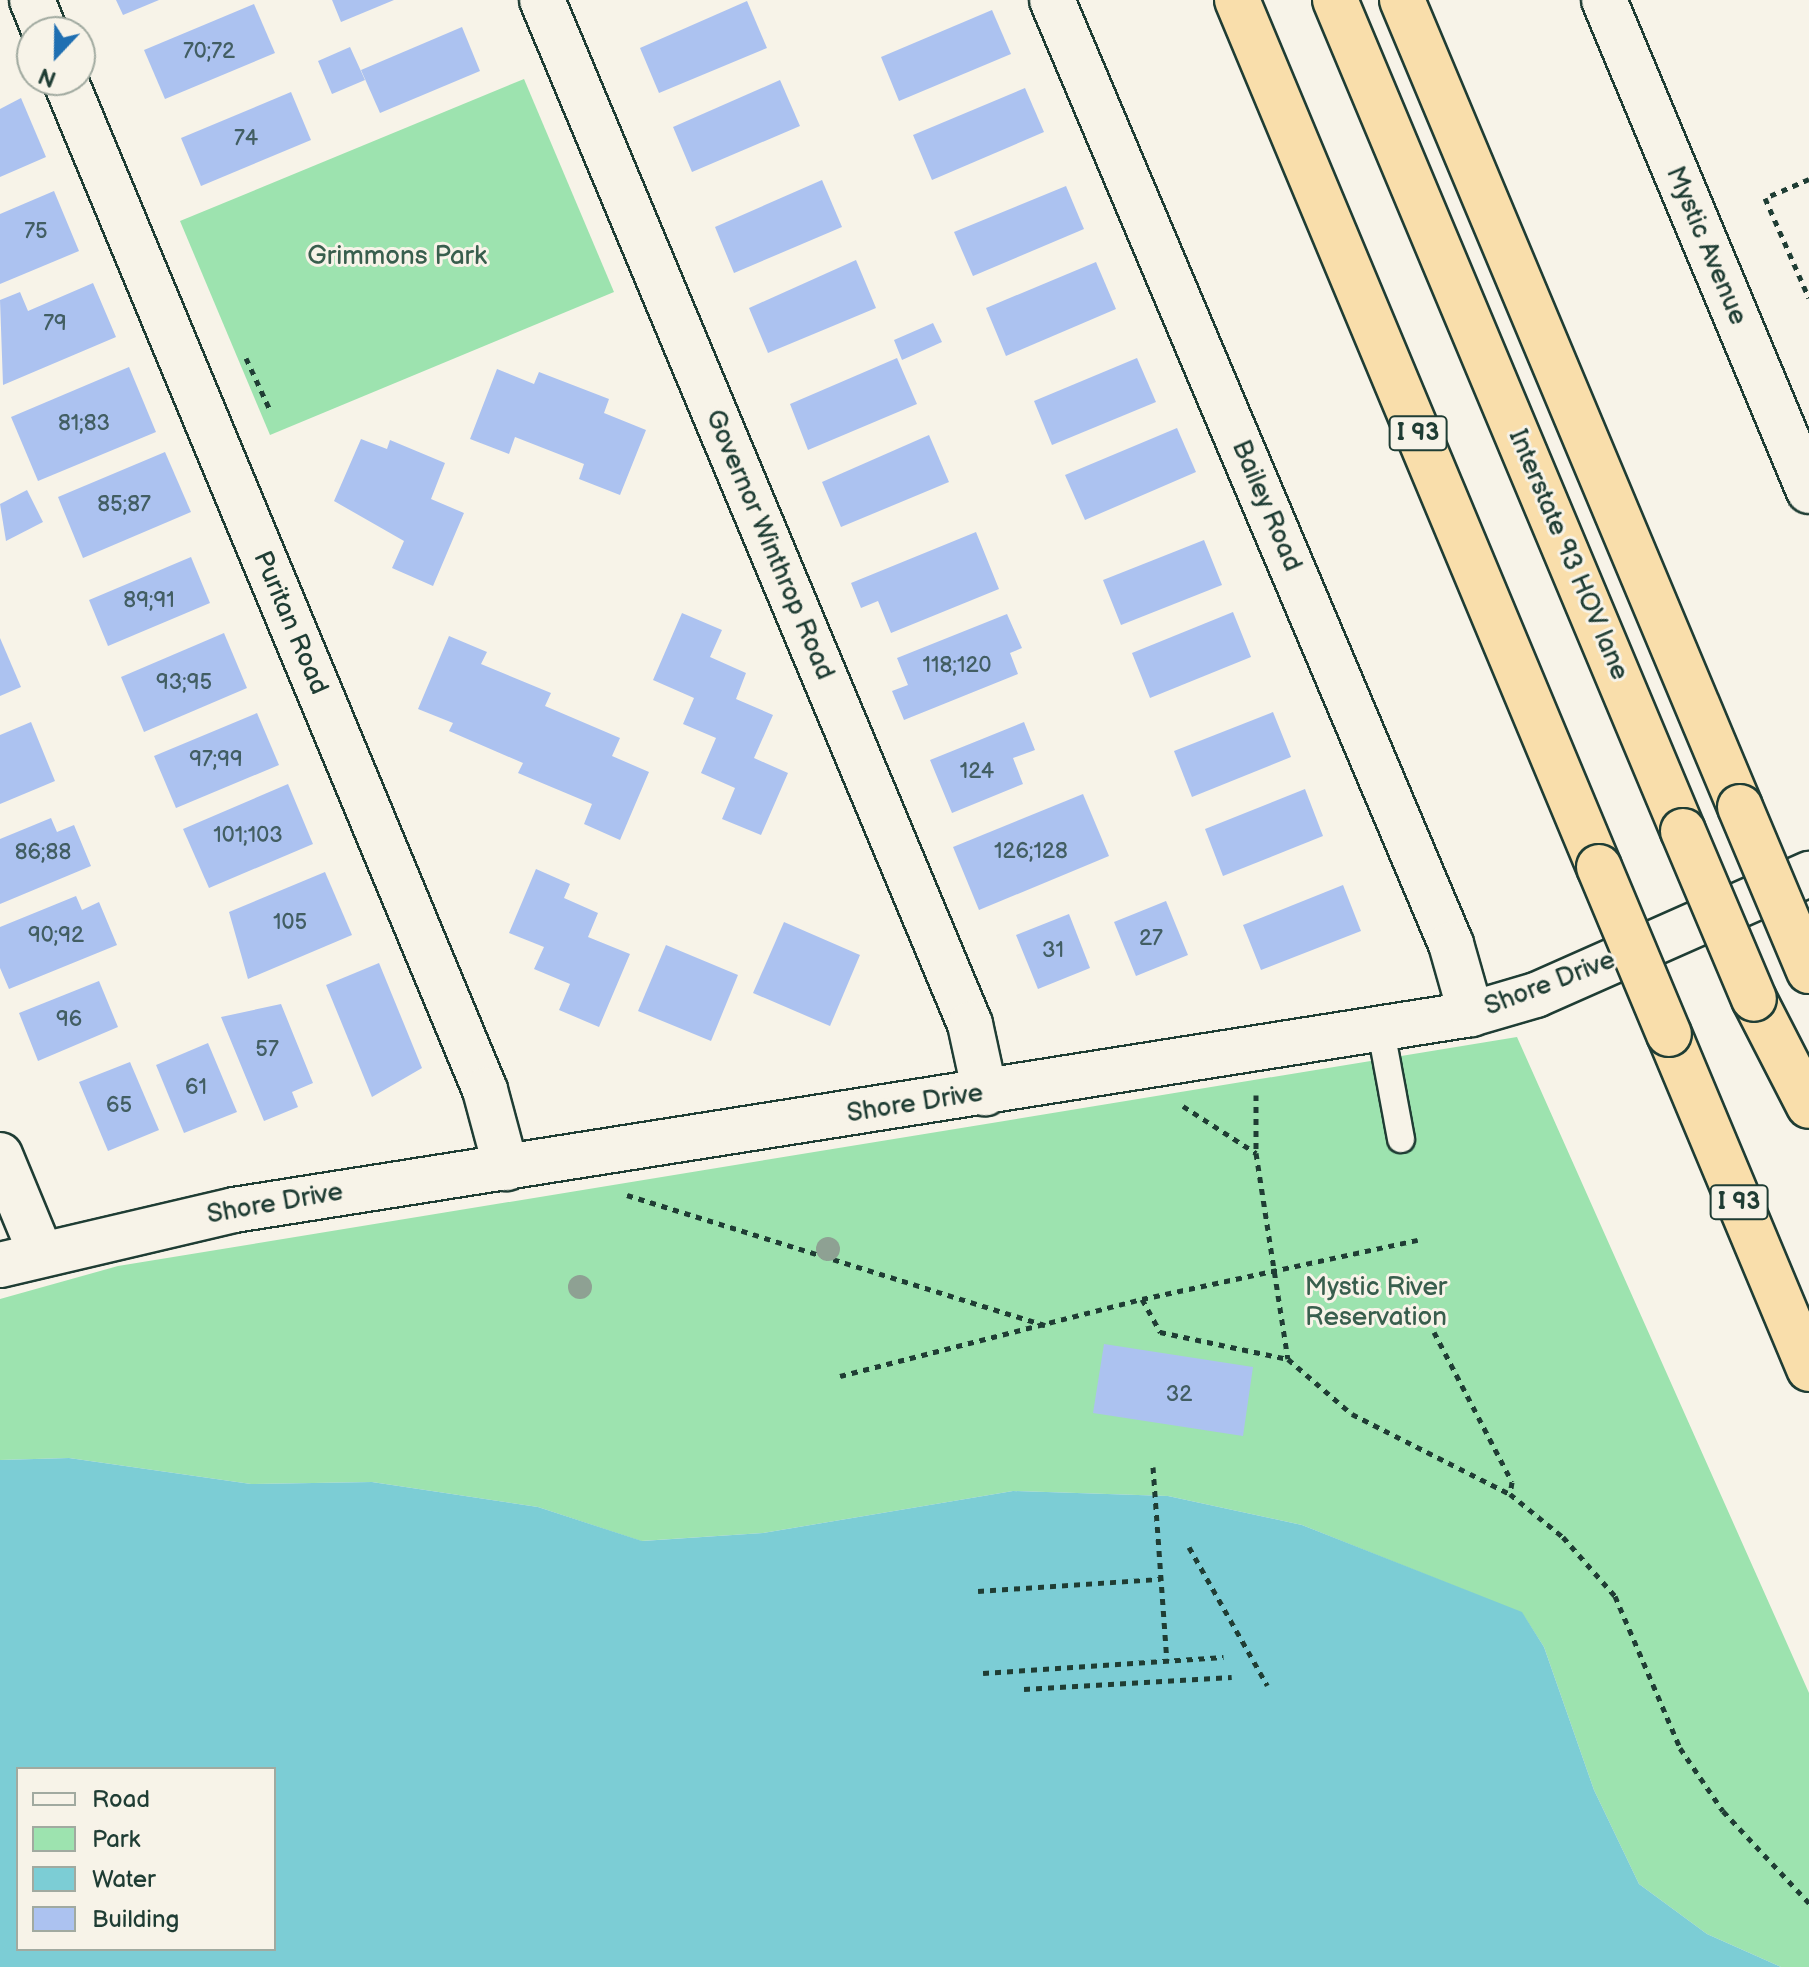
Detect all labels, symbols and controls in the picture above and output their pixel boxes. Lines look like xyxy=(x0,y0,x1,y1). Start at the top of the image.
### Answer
north arrow xyxy=(16,16,96,96)
house number: 70;72 xyxy=(183,39,235,65)
text: N xyxy=(35,61,60,92)
house number: 74 xyxy=(234,126,258,152)
street label: Mystic Avenue xyxy=(1659,162,1753,330)
house number: 75 xyxy=(24,219,48,245)
park label: Grimmons Park xyxy=(307,241,487,273)
house number: 79 xyxy=(43,311,67,337)
street label: Governor Winthrop Road xyxy=(698,405,840,685)
house number: 81;83 xyxy=(58,411,110,437)
road number: I 93 xyxy=(1388,413,1448,453)
street label: Interstate 93 HOV lane xyxy=(1501,425,1635,685)
street label: Bailey Road xyxy=(1224,435,1308,577)
house number: 85;87 xyxy=(97,492,151,518)
street label: Puritan Road xyxy=(246,547,334,699)
house number: 89;91 xyxy=(123,588,175,614)
house number: 118;120 xyxy=(923,653,991,679)
house number: 93;95 xyxy=(156,670,212,696)
house number: 97;99 xyxy=(189,747,243,773)
house number: 124 xyxy=(960,759,994,785)
house number: 101;103 xyxy=(213,823,283,849)
house number: 126;128 xyxy=(994,839,1068,865)
house number: 86;88 xyxy=(15,840,71,866)
house number: 105 xyxy=(273,910,307,936)
house number: 90;92 xyxy=(28,923,84,949)
house number: 27 xyxy=(1139,926,1163,952)
house number: 31 xyxy=(1042,938,1064,964)
street label: Shore Drive xyxy=(1480,945,1620,1023)
house number: 96 xyxy=(56,1007,82,1033)
house number: 57 xyxy=(255,1037,279,1063)
house number: 61 xyxy=(185,1075,207,1101)
street label: Shore Drive xyxy=(845,1078,985,1130)
house number: 65 xyxy=(106,1093,132,1119)
street label: Shore Drive xyxy=(205,1177,345,1231)
road number: I 93 xyxy=(1709,1182,1769,1222)
park label: Mystic River Reservation xyxy=(1305,1272,1447,1334)
house number: 32 xyxy=(1166,1382,1192,1408)
legend xyxy=(16,1767,276,1951)
text: Road xyxy=(92,1785,150,1814)
text: Park xyxy=(92,1825,140,1854)
text: Water xyxy=(92,1865,156,1894)
text: Building xyxy=(92,1905,179,1934)

